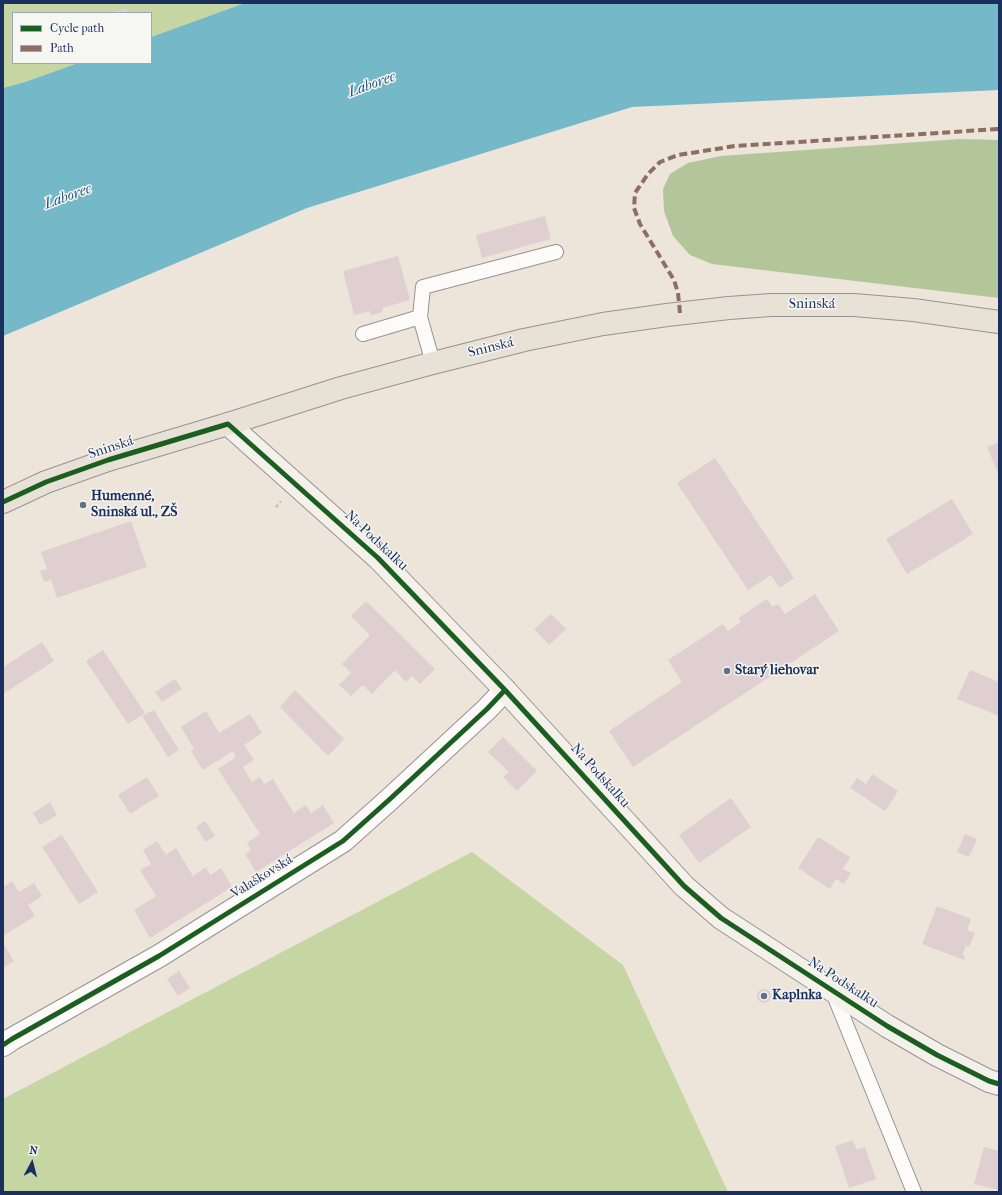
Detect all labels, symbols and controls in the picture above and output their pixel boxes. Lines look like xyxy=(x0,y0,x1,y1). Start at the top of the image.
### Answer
legend xyxy=(12,12,152,64)
text: Cycle path xyxy=(50,21,104,35)
text: Path xyxy=(50,41,74,55)
water label: Laborec xyxy=(346,68,398,102)
water label: Laborec xyxy=(42,180,94,214)
street label: Sninská xyxy=(789,297,835,313)
street label: Sninská xyxy=(466,334,516,362)
street label: Sninská xyxy=(86,433,136,463)
place label: Humenné, Sninská ul., ZŠ xyxy=(91,489,177,522)
marker: Humenné, Sninská ul., ZŠ xyxy=(78,500,88,510)
street label: Na Podskalku xyxy=(341,507,411,575)
place label: Starý liehovar xyxy=(735,663,819,679)
marker: Starý liehovar xyxy=(722,666,732,676)
street label: Na Podskalku xyxy=(567,740,633,812)
street label: Valaškovská xyxy=(228,851,296,903)
street label: Na Podskalku xyxy=(805,954,881,1012)
place label: Kaplnka xyxy=(772,988,822,1004)
marker: Kaplnka xyxy=(759,991,769,1001)
north arrow xyxy=(12,1143,52,1183)
text: N xyxy=(29,1144,38,1158)

